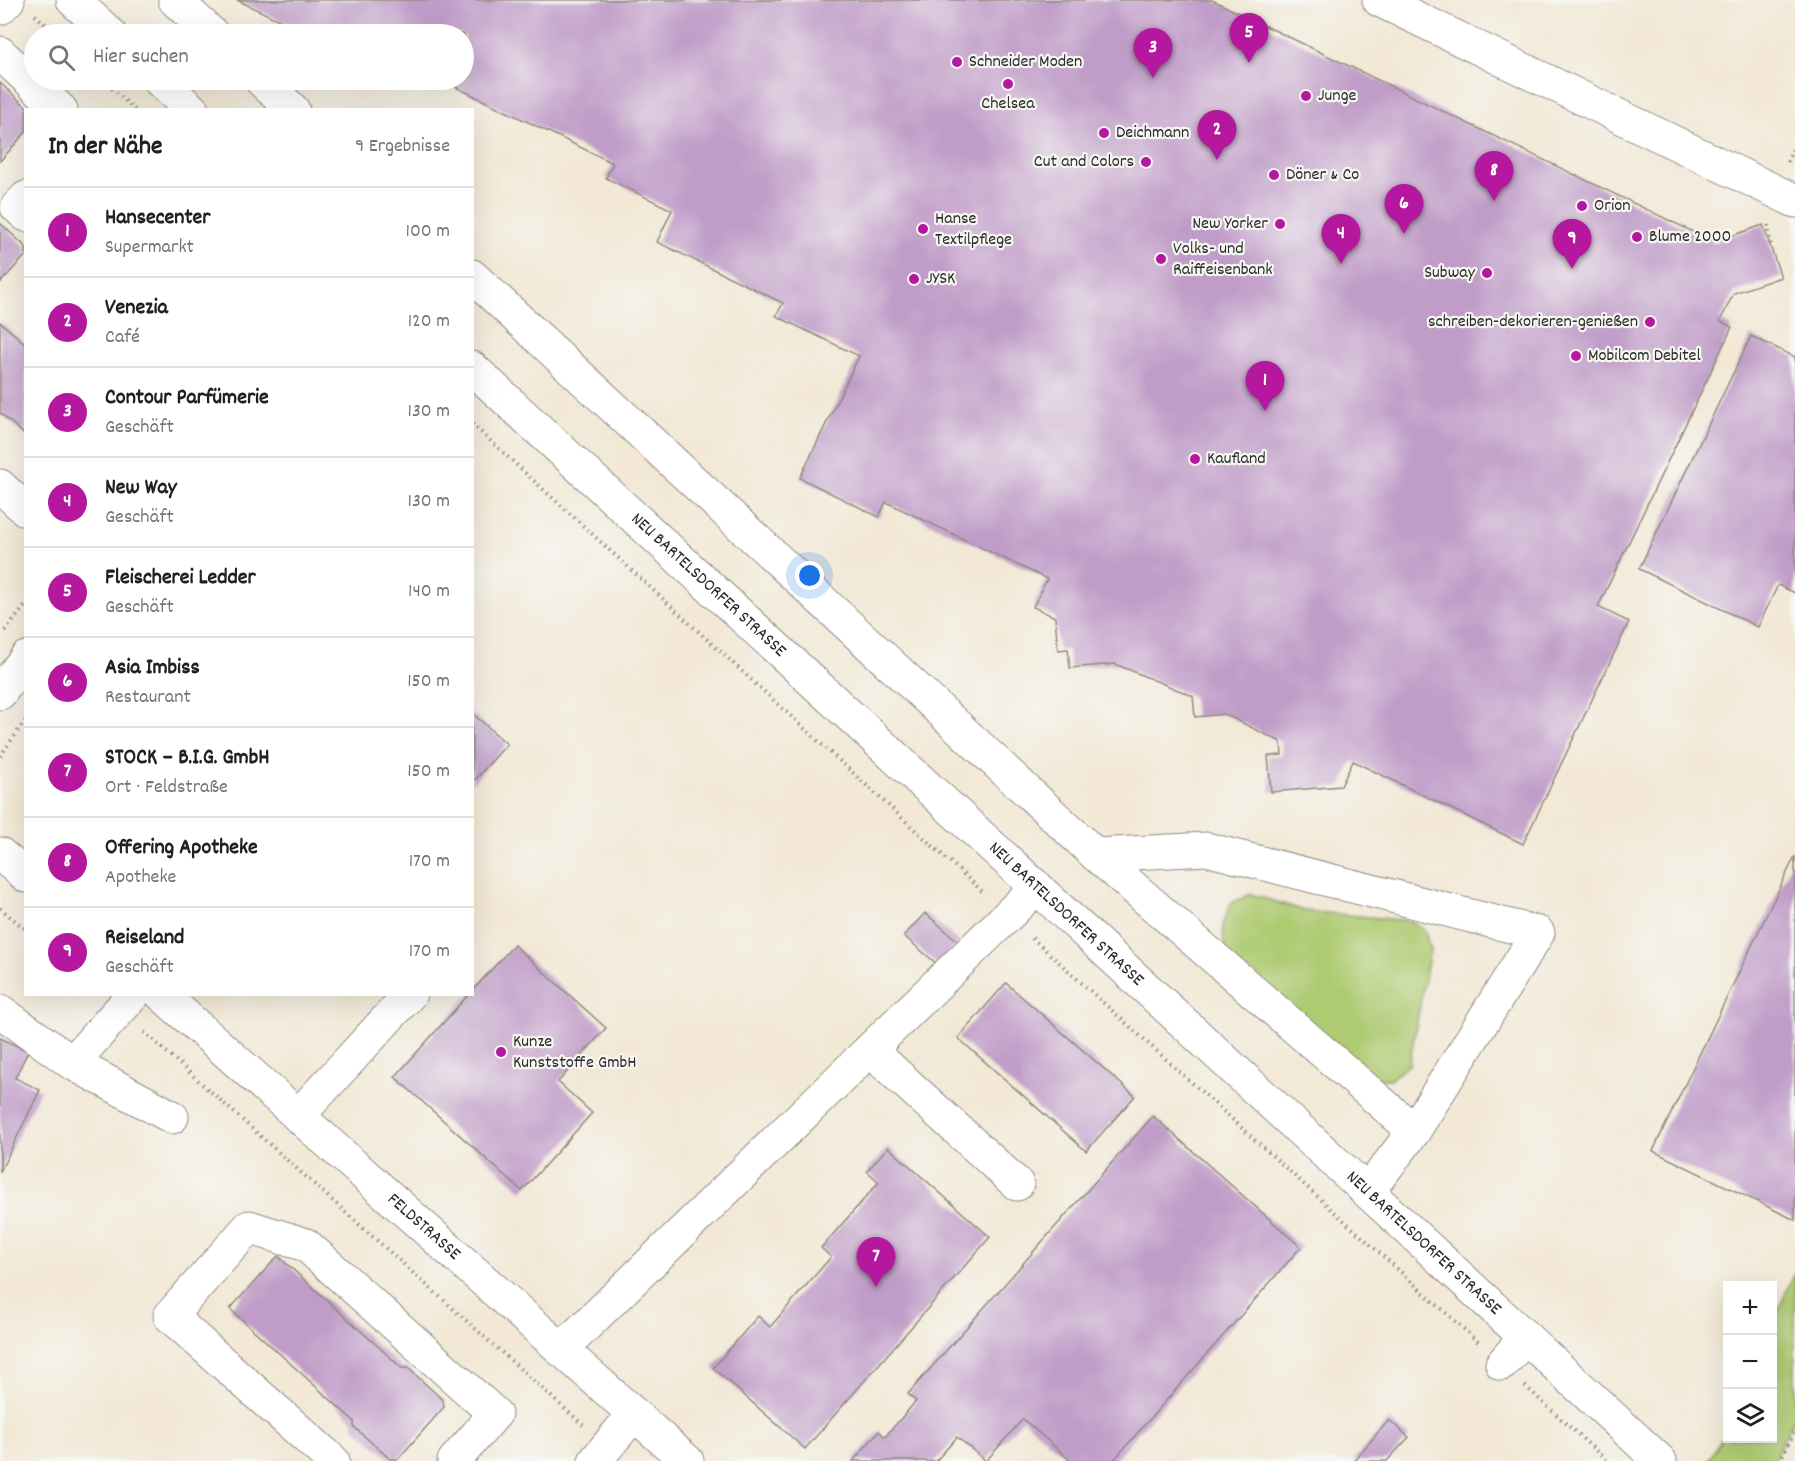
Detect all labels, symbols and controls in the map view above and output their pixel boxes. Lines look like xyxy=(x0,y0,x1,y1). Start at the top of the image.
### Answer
pin: 5 xyxy=(1230,14,1268,63)
search box xyxy=(24,24,474,90)
pin: 3 xyxy=(1134,28,1172,78)
icon: search xyxy=(45,41,78,74)
text: Hier suchen xyxy=(93,42,189,73)
place label: Schneider Moden xyxy=(969,50,1082,75)
marker: Schneider Moden xyxy=(950,55,964,69)
marker: Chelsea xyxy=(1001,77,1015,91)
place label: Junge xyxy=(1318,84,1357,109)
marker: Junge xyxy=(1299,89,1313,103)
place label: Chelsea xyxy=(981,92,1035,117)
pin: 2 xyxy=(1198,110,1236,160)
place label: Deichmann xyxy=(1116,121,1189,146)
marker: Deichmann xyxy=(1097,126,1111,140)
text: In der Nähe xyxy=(48,129,162,166)
text: 9 Ergebnisse xyxy=(355,133,450,161)
place label: Cut and Colors xyxy=(1034,150,1134,175)
pin: 8 xyxy=(1474,152,1514,201)
marker: Cut and Colors xyxy=(1139,155,1153,169)
place label: Döner & Co xyxy=(1286,163,1359,188)
marker: Döner & Co xyxy=(1267,168,1281,182)
pin: 6 xyxy=(1384,184,1424,234)
place label: Orion xyxy=(1594,194,1631,219)
marker: Orion xyxy=(1575,199,1589,213)
text: Hansecenter xyxy=(105,203,210,234)
place label: Hanse Textilpflege xyxy=(935,207,1012,253)
place label: New Yorker xyxy=(1192,212,1268,237)
pin: 4 xyxy=(1322,214,1360,264)
marker: New Yorker xyxy=(1273,217,1287,231)
text: 1 xyxy=(65,218,70,246)
text: 100 m xyxy=(406,218,450,246)
pin: 9 xyxy=(1552,220,1592,269)
marker: Hanse Textilpflege xyxy=(916,222,930,236)
place label: Blume 2000 xyxy=(1649,225,1731,250)
marker: Blume 2000 xyxy=(1630,230,1644,244)
text: Supermarkt xyxy=(105,234,194,262)
place label: Volks- und Raiffeisenbank xyxy=(1173,237,1273,283)
marker: Volks- und Raiffeisenbank xyxy=(1154,252,1168,266)
place label: Subway xyxy=(1424,261,1476,286)
marker: Subway xyxy=(1480,266,1494,280)
place label: JYSK xyxy=(926,267,955,292)
marker: JYSK xyxy=(907,272,921,286)
text: Venezia xyxy=(105,293,168,324)
text: 2 xyxy=(63,308,72,336)
text: 120 m xyxy=(408,308,450,336)
place label: schreiben-dekorieren-genießen xyxy=(1428,310,1638,335)
marker: schreiben-dekorieren-genießen xyxy=(1643,315,1657,329)
text: Café xyxy=(105,324,140,352)
place label: Mobilcom Debitel xyxy=(1588,344,1702,369)
marker: Mobilcom Debitel xyxy=(1569,349,1583,363)
pin: 1 xyxy=(1246,362,1284,411)
text: Contour Parfümerie xyxy=(105,383,269,414)
text: 3 xyxy=(63,398,72,426)
text: 130 m xyxy=(408,398,450,426)
text: Geschäft xyxy=(105,414,174,442)
place label: Kaufland xyxy=(1207,447,1266,472)
marker: Kaufland xyxy=(1188,452,1202,466)
text: New Way xyxy=(105,473,177,504)
text: 4 xyxy=(63,488,72,516)
text: 130 m xyxy=(408,488,450,516)
text: Geschäft xyxy=(105,504,174,532)
street label: NEU BARTELSDORFER STRASSE xyxy=(625,507,791,663)
your location xyxy=(795,561,824,590)
text: Fleischerei Ledder xyxy=(105,563,256,594)
text: 5 xyxy=(63,578,72,606)
text: 140 m xyxy=(408,578,450,606)
text: Geschäft xyxy=(105,594,174,622)
text: Asia Imbiss xyxy=(105,653,200,684)
text: 6 xyxy=(63,668,72,696)
text: 150 m xyxy=(407,668,450,696)
text: Restaurant xyxy=(105,684,191,712)
text: STOCK – B.I.G. GmbH xyxy=(105,743,270,774)
text: 7 xyxy=(64,758,71,786)
text: 150 m xyxy=(407,758,450,786)
text: Ort · Feldstraße xyxy=(105,774,228,802)
text: Offering Apotheke xyxy=(105,833,258,864)
street label: NEU BARTELSDORFER STRASSE xyxy=(983,836,1149,992)
text: 8 xyxy=(63,848,72,876)
text: 170 m xyxy=(409,848,450,876)
text: Apotheke xyxy=(105,864,176,892)
text: Reiseland xyxy=(105,923,184,954)
text: 9 xyxy=(63,938,72,966)
text: 170 m xyxy=(409,938,450,966)
text: Geschäft xyxy=(105,954,174,982)
place label: Kunze Kunststoffe GmbH xyxy=(513,1030,637,1076)
marker: Kunze Kunststoffe GmbH xyxy=(494,1045,508,1059)
street label: NEU BARTELSDORFER STRASSE xyxy=(1340,1165,1507,1321)
street label: FELDSTRASSE xyxy=(381,1188,466,1267)
pin: 7 xyxy=(856,1238,896,1287)
map controls xyxy=(1723,1281,1777,1443)
button: + xyxy=(1723,1281,1777,1335)
button: − xyxy=(1723,1335,1777,1389)
button: layers xyxy=(1723,1389,1777,1443)

